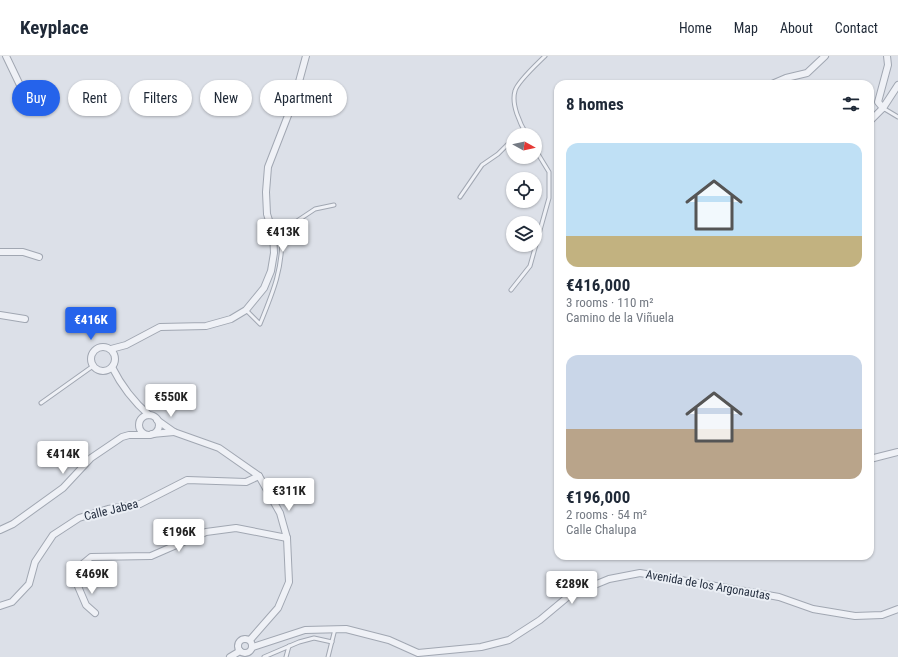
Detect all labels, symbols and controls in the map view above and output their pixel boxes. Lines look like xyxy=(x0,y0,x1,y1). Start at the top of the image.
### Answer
text: Keyplace xyxy=(20,16,89,39)
text: Home xyxy=(679,20,712,36)
text: Map xyxy=(734,20,758,36)
text: About xyxy=(780,20,813,36)
text: Contact xyxy=(835,20,878,36)
chip: Buy xyxy=(12,80,60,116)
chip: Rent xyxy=(68,80,121,116)
chip: Filters xyxy=(129,80,192,116)
chip: New xyxy=(200,80,252,116)
chip: Apartment xyxy=(260,80,347,116)
icon: filters xyxy=(840,93,862,115)
text: 8 homes xyxy=(566,94,624,114)
north arrow xyxy=(506,128,542,164)
map controls xyxy=(506,128,542,252)
icon: home xyxy=(678,169,750,241)
button: locate xyxy=(506,172,542,208)
button: layers xyxy=(506,216,542,252)
pin: €413K xyxy=(255,219,311,253)
text: €413K xyxy=(266,224,300,239)
text: €416,000 xyxy=(566,275,630,295)
text: 3 rooms · 110 m² xyxy=(566,295,653,310)
pin: €416K xyxy=(63,307,119,341)
text: Camino de la Viñuela xyxy=(566,310,674,325)
text: €416K xyxy=(74,312,108,327)
icon: home xyxy=(678,381,750,453)
pin: €550K xyxy=(143,384,199,418)
text: €550K xyxy=(154,389,188,404)
pin: €414K xyxy=(35,441,91,475)
text: €414K xyxy=(46,446,80,461)
pin: €311K xyxy=(261,478,317,512)
text: €311K xyxy=(272,483,306,498)
text: €196,000 xyxy=(566,487,630,507)
street label: Calle Jabea xyxy=(82,496,140,523)
text: 2 rooms · 54 m² xyxy=(566,507,647,522)
pin: €196K xyxy=(151,519,207,553)
text: Calle Chalupa xyxy=(566,522,636,537)
text: €196K xyxy=(162,524,196,539)
pin: €469K xyxy=(64,561,120,595)
text: €469K xyxy=(75,566,109,581)
street label: Avenida de los Argonautas xyxy=(645,567,771,603)
pin: €289K xyxy=(544,571,600,605)
text: €289K xyxy=(555,576,589,591)

